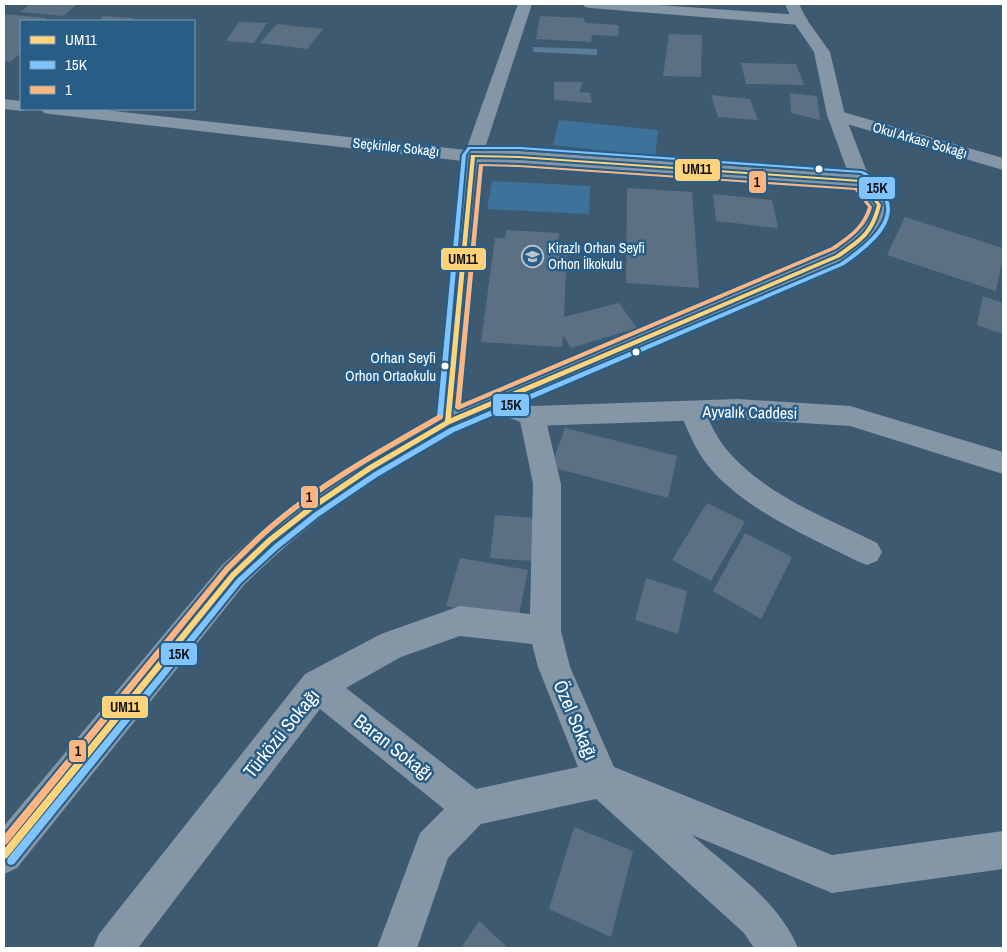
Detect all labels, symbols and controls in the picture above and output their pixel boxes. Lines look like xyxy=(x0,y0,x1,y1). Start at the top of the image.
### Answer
legend xyxy=(20,20,195,110)
text: UM11 xyxy=(65,29,97,50)
text: 15K xyxy=(65,54,88,75)
text: 1 xyxy=(65,79,72,100)
street label: Okul Arkası Sokağı xyxy=(871,118,969,162)
street label: Seçkinler Sokağı xyxy=(352,134,440,160)
line badge: UM11 xyxy=(674,158,721,182)
text: UM11 xyxy=(682,160,713,178)
unlabelled marker xyxy=(814,164,824,174)
line badge: 1 xyxy=(748,170,767,194)
text: 1 xyxy=(754,173,761,191)
line badge: 15K xyxy=(858,176,896,200)
text: 15K xyxy=(866,179,888,197)
place label: Kirazlı Orhan Seyfi Orhon İlkokulu xyxy=(548,239,645,273)
school or university icon: Kirazlı Orhan Seyfi Orhon İlkokulu xyxy=(520,244,544,268)
line badge: UM11 xyxy=(440,247,487,271)
text: UM11 xyxy=(448,250,479,268)
place label: Orhan Seyfi Orhon Ortaokulu xyxy=(345,347,436,386)
unlabelled marker xyxy=(631,347,641,357)
marker: Orhan Seyfi Orhon Ortaokulu xyxy=(440,361,450,371)
line badge: 15K xyxy=(492,393,530,417)
text: 15K xyxy=(500,396,522,414)
street label: Ayvalık Caddesi xyxy=(702,400,797,424)
line badge: 1 xyxy=(300,485,319,509)
text: 1 xyxy=(306,488,313,506)
line badge: 15K xyxy=(160,642,198,666)
text: 15K xyxy=(168,645,190,663)
street label: Özel Sokağı xyxy=(547,676,605,764)
street label: Türközü Sokağı xyxy=(237,683,325,783)
line badge: UM11 xyxy=(101,695,149,719)
text: UM11 xyxy=(110,698,141,716)
street label: Baran Sokağı xyxy=(349,708,439,786)
line badge: 1 xyxy=(68,739,87,763)
text: 1 xyxy=(75,742,82,760)

